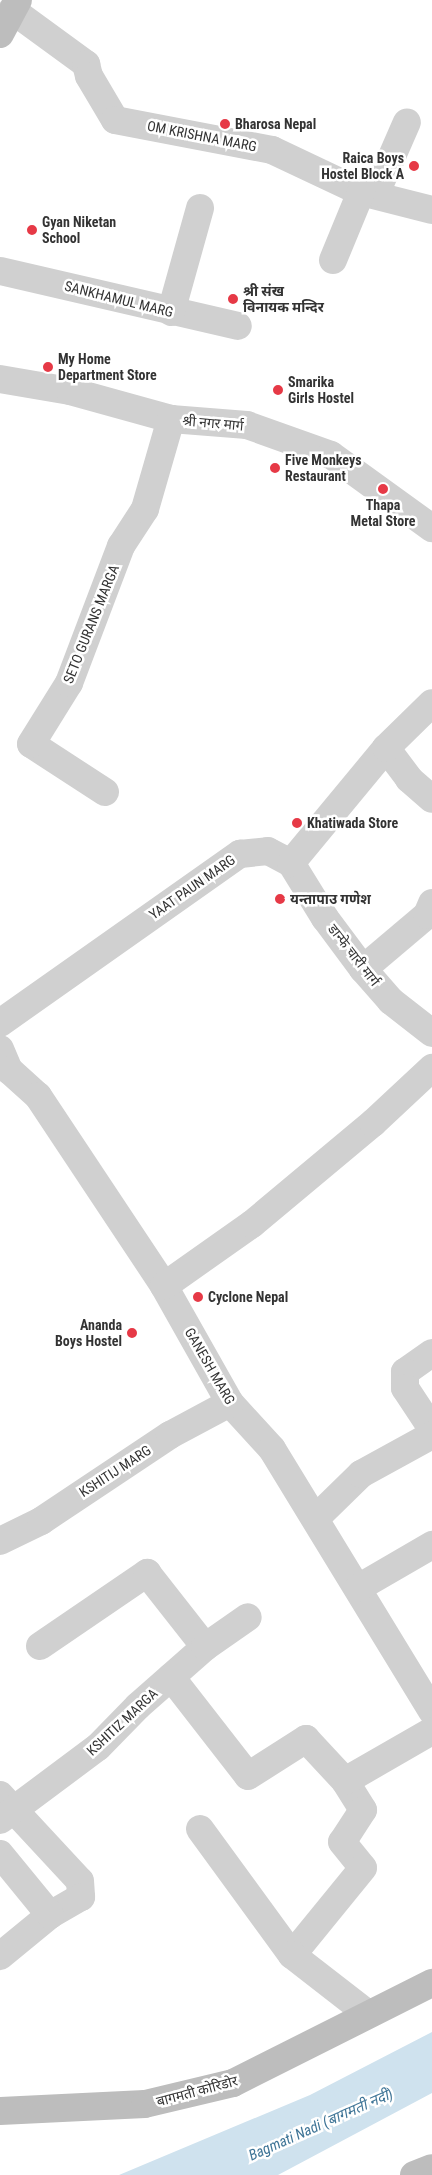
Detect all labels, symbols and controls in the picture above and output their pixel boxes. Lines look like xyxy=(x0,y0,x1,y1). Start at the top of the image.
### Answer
place label: Bharosa Nepal xyxy=(235,116,316,132)
street label: OM KRISHNA MARG xyxy=(146,117,258,155)
marker: Bharosa Nepal xyxy=(219,118,231,130)
place label: Raica Boys Hostel Block A xyxy=(321,150,404,182)
marker: Raica Boys Hostel Block A xyxy=(408,160,420,172)
place label: Gyan Niketan School xyxy=(42,214,116,246)
marker: Gyan Niketan School xyxy=(26,224,38,236)
street label: SANKHAMUL MARG xyxy=(63,277,175,321)
place label: श्री संख विनायक मन्दिर xyxy=(243,283,324,316)
marker: श्री संख विनायक मन्दिर xyxy=(227,293,239,305)
place label: My Home Department Store xyxy=(58,351,157,384)
marker: My Home Department Store xyxy=(42,361,54,373)
place label: Smarika Girls Hostel xyxy=(288,374,354,407)
marker: Smarika Girls Hostel xyxy=(272,384,284,396)
street label: श्री नगर मार्ग xyxy=(182,412,244,434)
place label: Five Monkeys Restaurant xyxy=(285,452,362,484)
marker: Five Monkeys Restaurant xyxy=(269,462,281,474)
marker: Thapa Metal Store xyxy=(377,483,389,495)
place label: Thapa Metal Store xyxy=(351,497,415,530)
street label: SETO GURANS MARGA xyxy=(60,562,122,686)
place label: Khatiwada Store xyxy=(307,815,398,831)
marker: Khatiwada Store xyxy=(291,817,303,829)
street label: YAAT PAUN MARG xyxy=(146,851,238,923)
place label: यन्तापाउ गणेश xyxy=(290,891,371,907)
marker: यन्तापाउ गणेश xyxy=(274,893,286,905)
street label: डान्फे चारी मार्ग xyxy=(325,921,383,989)
place label: Cyclone Nepal xyxy=(208,1289,288,1305)
marker: Cyclone Nepal xyxy=(192,1291,204,1303)
place label: Ananda Boys Hostel xyxy=(55,1317,122,1350)
street label: GANESH MARG xyxy=(181,1325,239,1407)
marker: Ananda Boys Hostel xyxy=(126,1327,138,1339)
street label: KSHITIJ MARG xyxy=(76,1442,154,1500)
street label: KSHITIZ MARGA xyxy=(83,1685,161,1759)
street label: बागमती कोरिडोर xyxy=(155,2072,239,2110)
water label: Bagmati Nadi (बागमती नदी) xyxy=(246,2085,396,2165)

